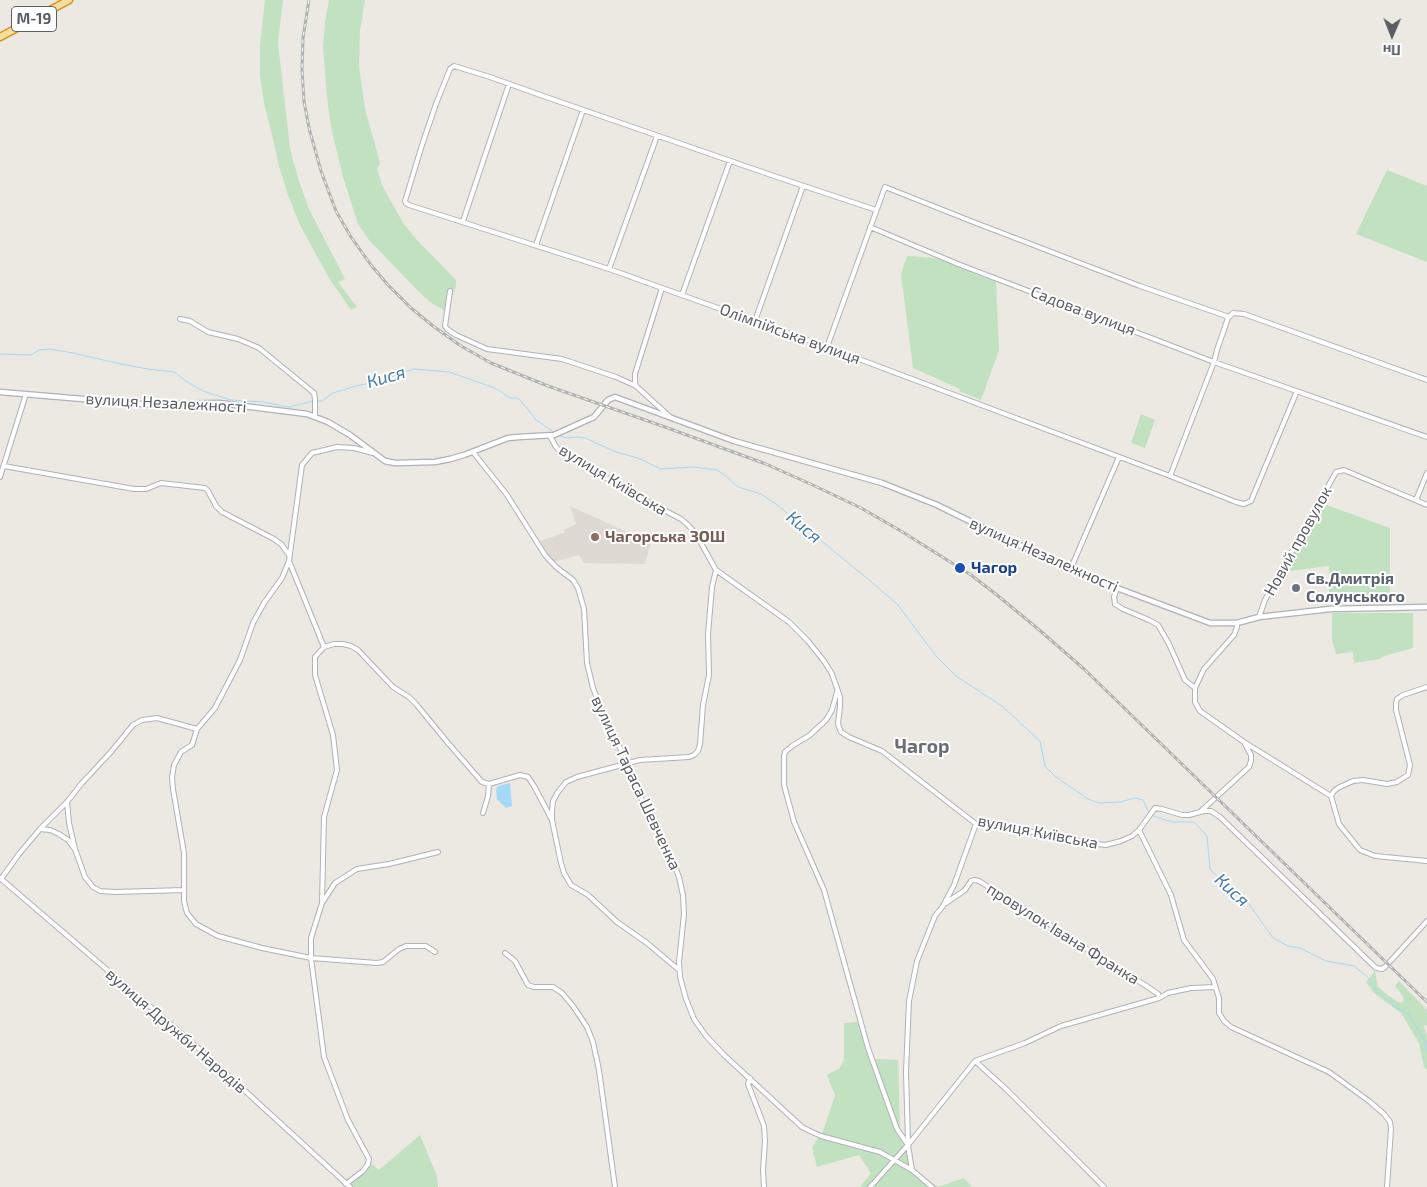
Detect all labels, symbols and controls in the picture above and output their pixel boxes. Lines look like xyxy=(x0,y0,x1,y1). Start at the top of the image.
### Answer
road number: М-19 xyxy=(12,6,56,32)
north arrow xyxy=(1367,10,1417,60)
text: Пн xyxy=(1382,42,1401,59)
street label: Садова вулиця xyxy=(1028,282,1138,340)
street label: Олімпійська вулиця xyxy=(717,300,863,368)
water label: Кися xyxy=(364,361,408,393)
street label: вулиця Незалежності xyxy=(85,389,247,417)
street label: вулиця Київська xyxy=(556,440,670,520)
street label: Новий провулок xyxy=(1260,483,1336,599)
water label: Кися xyxy=(782,506,826,548)
street label: вулиця Незалежності xyxy=(966,513,1122,597)
place label: Чагорська ЗОШ xyxy=(605,527,725,547)
marker: Чагорська ЗОШ xyxy=(589,531,601,543)
place label: Чагор xyxy=(971,558,1017,578)
marker: Чагор xyxy=(953,561,967,575)
place label: Св.Дмитрія Солунського xyxy=(1306,569,1405,607)
marker: Св.Дмитрія Солунського xyxy=(1290,582,1302,594)
street label: вулиця Тараса Шевченка xyxy=(587,693,685,873)
district label: Чагор xyxy=(895,736,949,758)
street label: вулиця Київська xyxy=(976,811,1100,853)
water label: Кися xyxy=(1210,869,1254,911)
street label: провулок Івана Франка xyxy=(983,879,1143,989)
street label: вулиця Дружби Народів xyxy=(102,965,250,1097)

